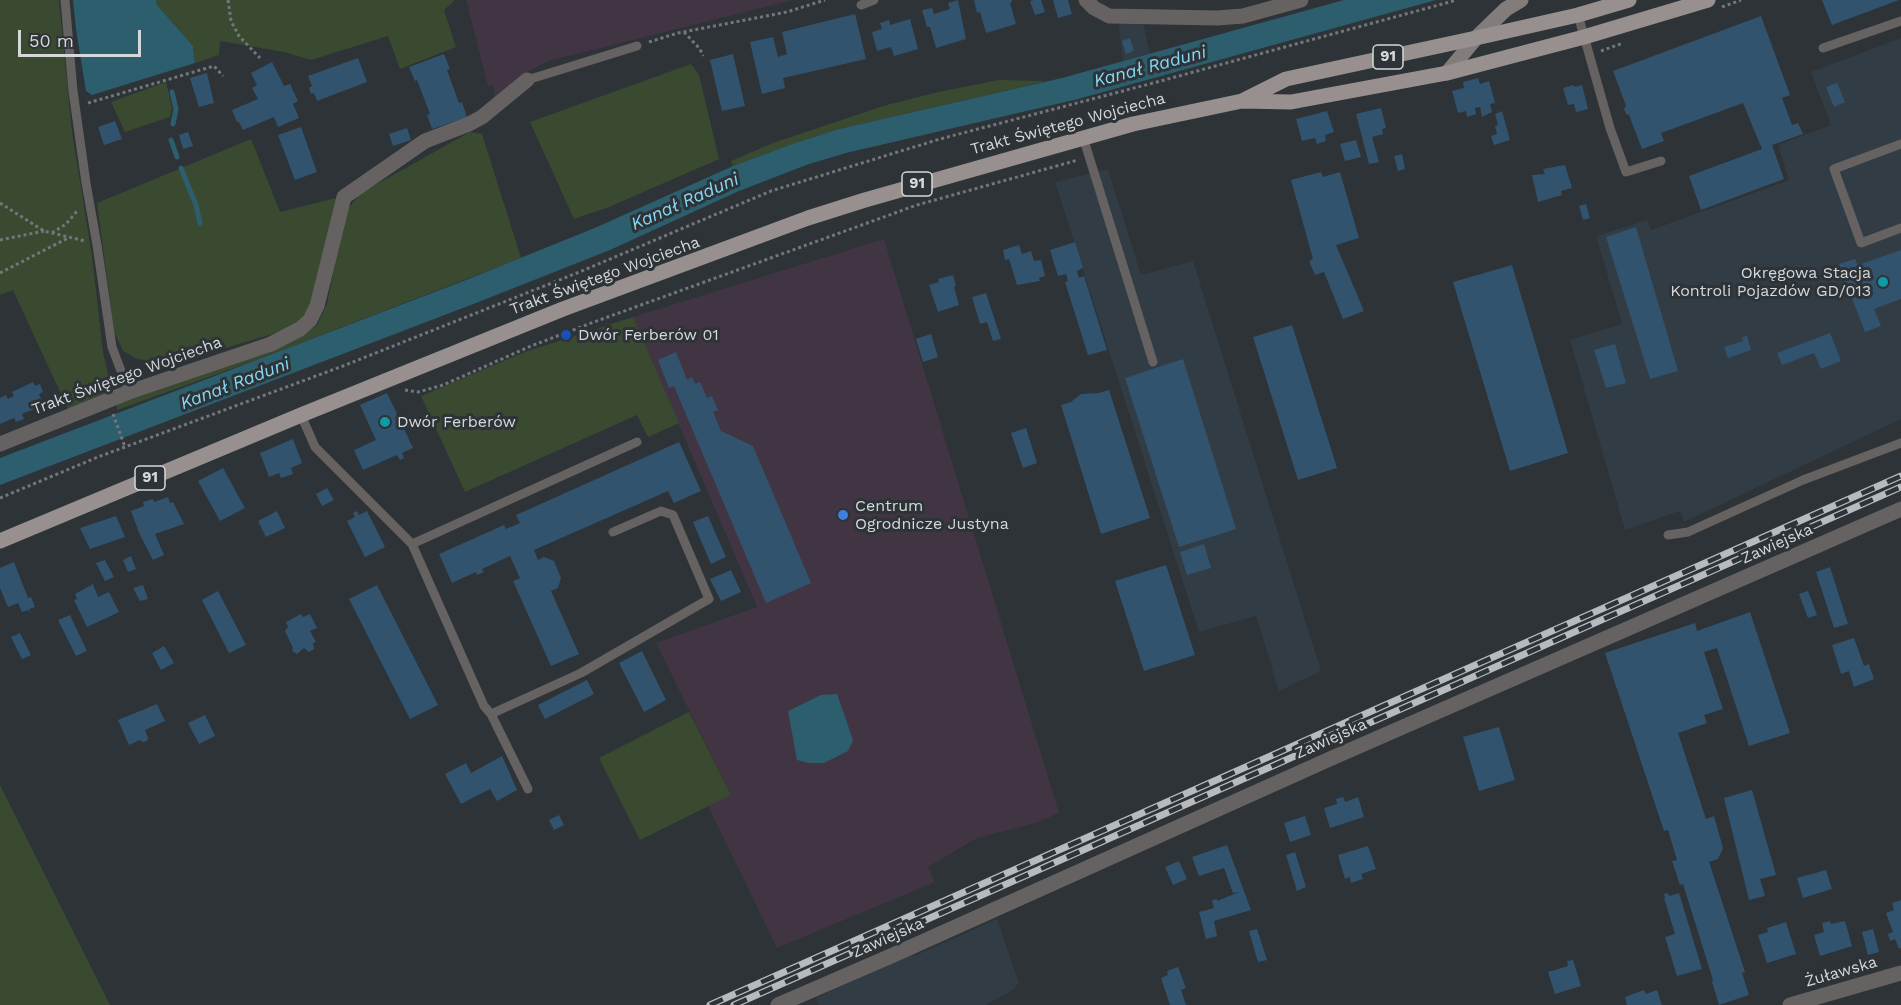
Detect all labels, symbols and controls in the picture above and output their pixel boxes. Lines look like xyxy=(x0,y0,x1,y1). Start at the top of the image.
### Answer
scale bar xyxy=(21,18,144,56)
text: 50 m xyxy=(29,30,74,51)
water label: Kanał Raduni xyxy=(1091,42,1209,92)
road number: 91 xyxy=(1373,45,1403,69)
street label: Trakt Świętego Wojciecha xyxy=(969,89,1167,159)
water label: Kanał Raduni xyxy=(628,169,742,235)
road number: 91 xyxy=(902,172,932,196)
street label: Trakt Świętego Wojciecha xyxy=(507,233,703,319)
place label: Okręgowa Stacja Kontroli Pojazdów GD/013 xyxy=(1670,263,1871,301)
marker: Okręgowa Stacja Kontroli Pojazdów GD/013 xyxy=(1876,275,1890,289)
place label: Dwór Ferberów 01 xyxy=(578,325,719,345)
marker: Dwór Ferberów 01 xyxy=(559,328,573,342)
street label: Trakt Świętego Wojciecha xyxy=(29,333,225,419)
water label: Kanał Raduni xyxy=(177,353,293,415)
place label: Dwór Ferberów xyxy=(397,412,516,432)
marker: Dwór Ferberów xyxy=(378,415,392,429)
road number: 91 xyxy=(135,466,165,490)
place label: Centrum Ogrodnicze Justyna xyxy=(855,496,1009,534)
marker: Centrum Ogrodnicze Justyna xyxy=(836,508,850,522)
street label: Zawiejska xyxy=(1738,520,1816,568)
street label: Zawiejska xyxy=(1292,715,1370,763)
street label: Zawiejska xyxy=(849,914,927,962)
street label: Żuławska xyxy=(1803,953,1879,991)

